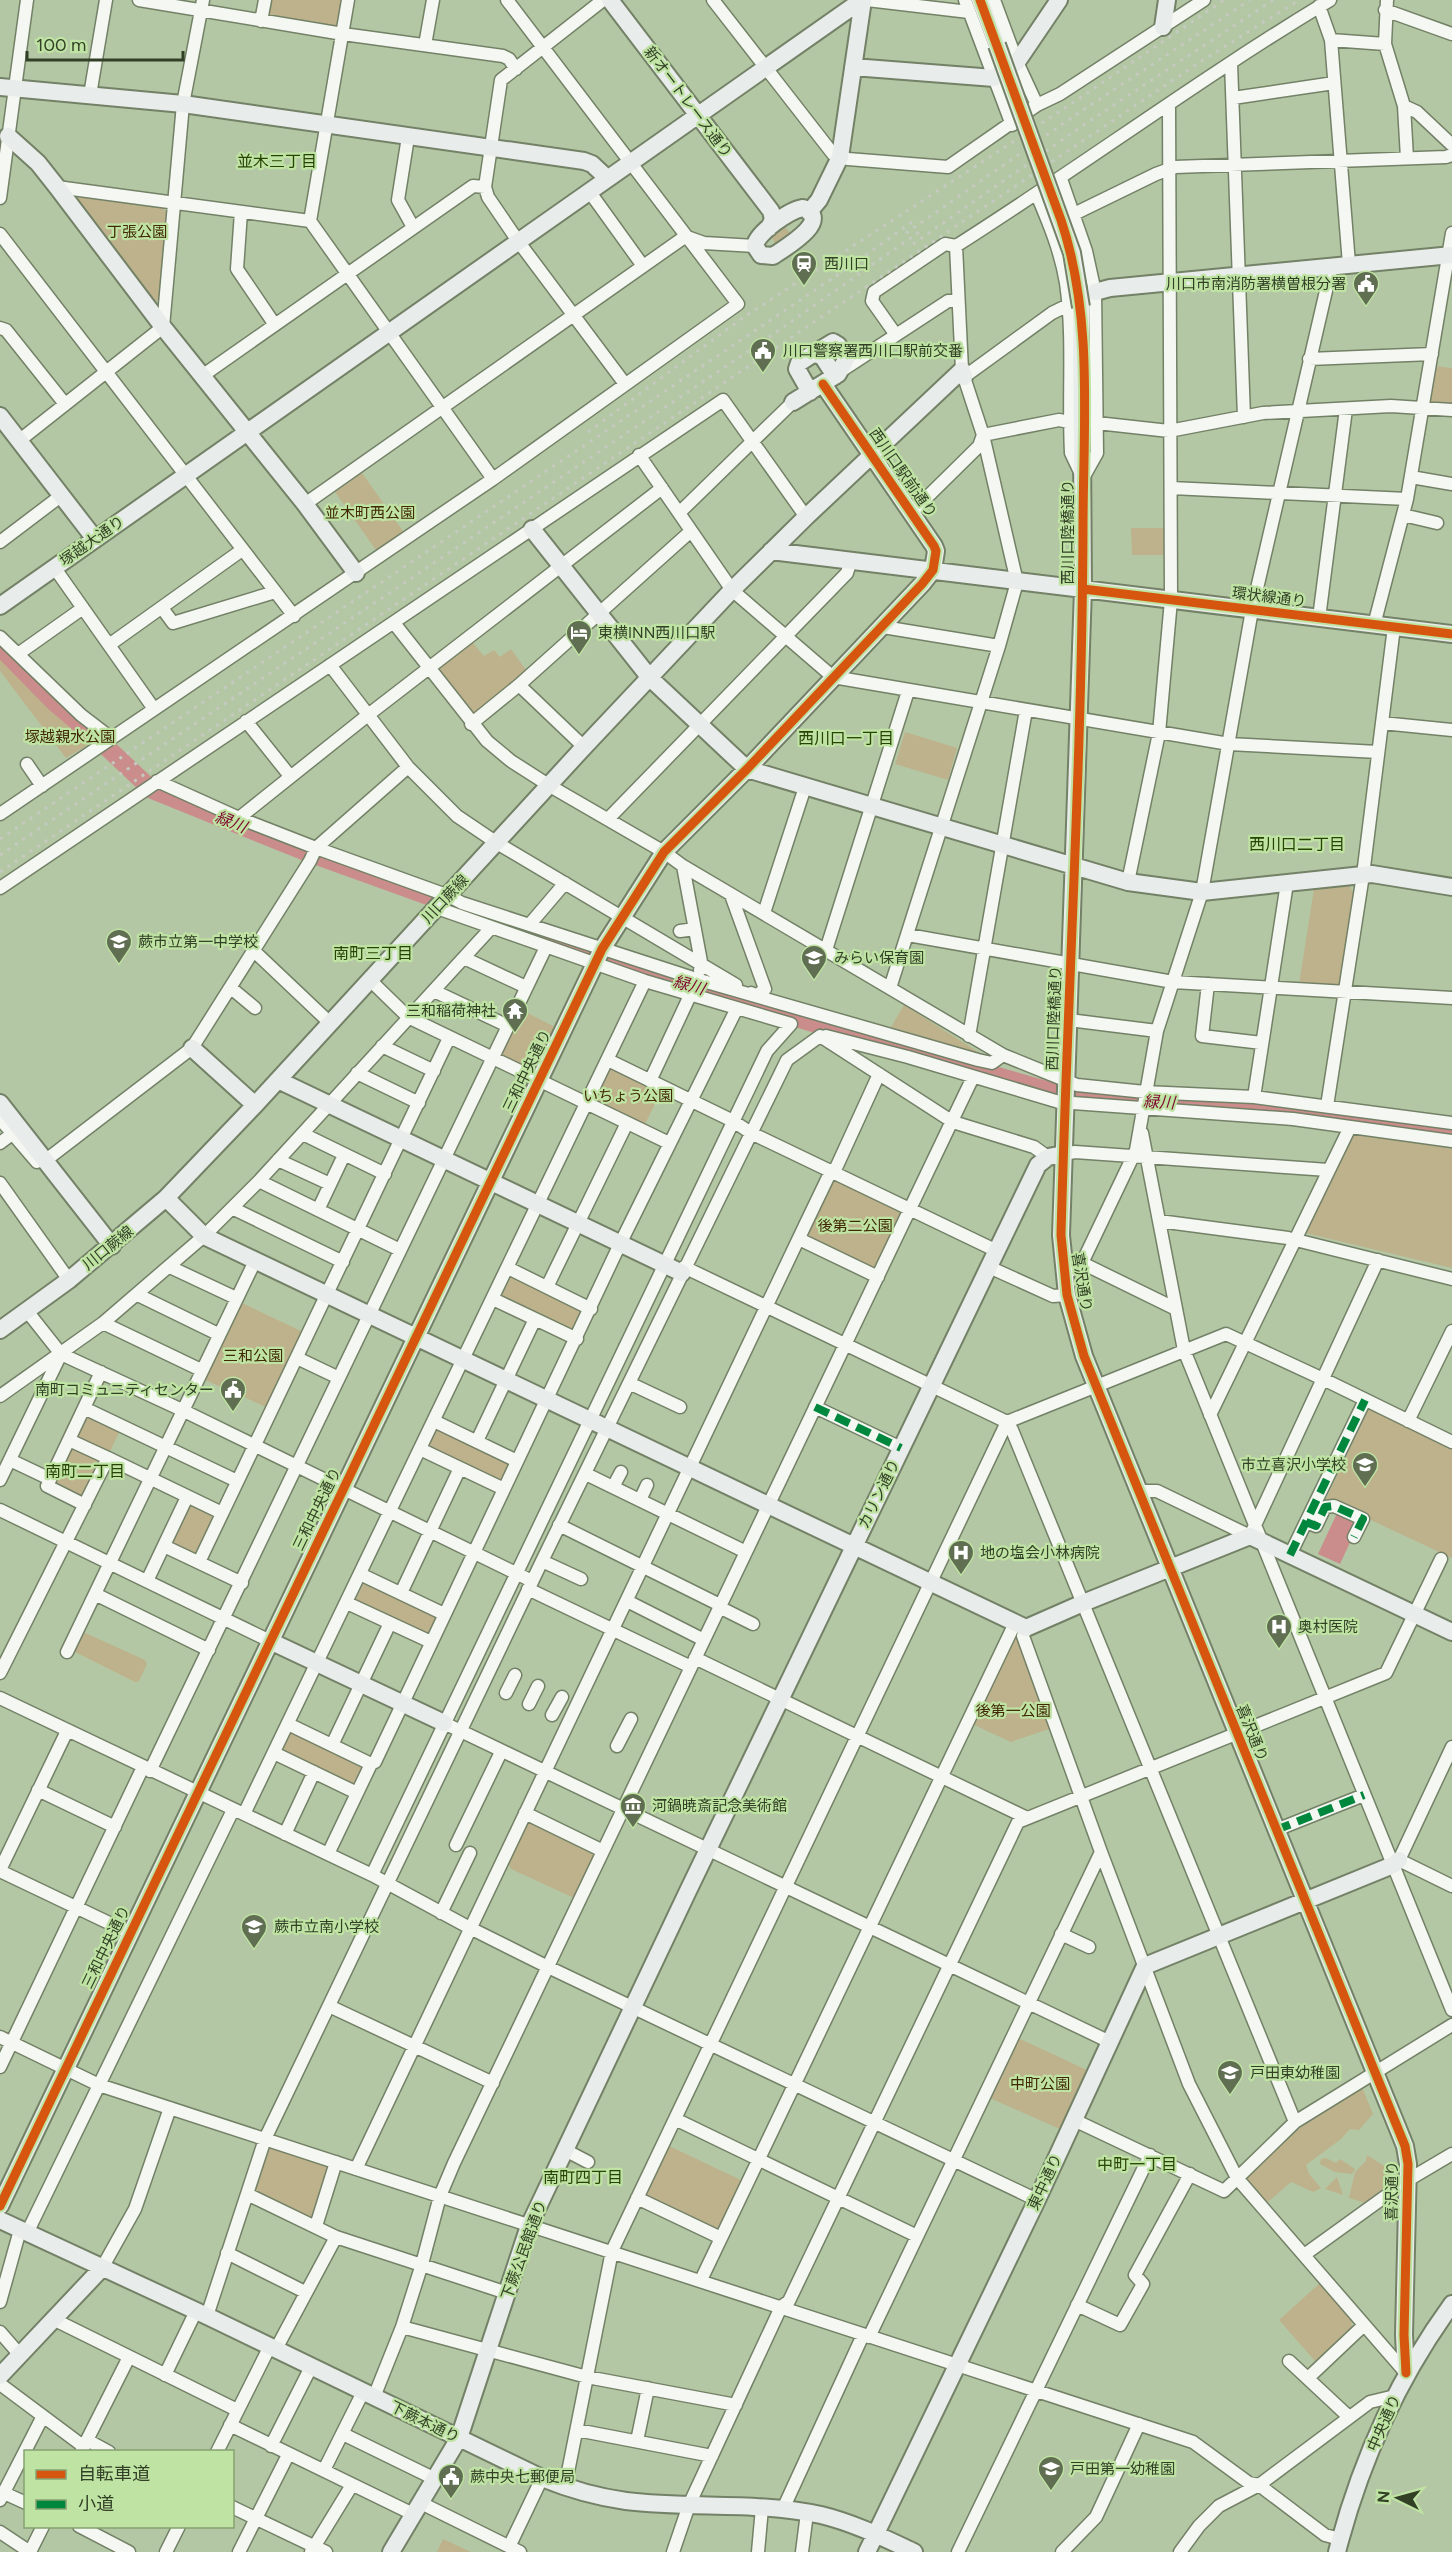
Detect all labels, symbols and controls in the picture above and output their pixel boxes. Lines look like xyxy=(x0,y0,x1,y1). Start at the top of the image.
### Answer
scale bar xyxy=(27,24,183,62)
text: 100 m xyxy=(36,34,86,56)
street label: 新オートレース通り xyxy=(640,43,736,161)
district label: 並木三丁目 xyxy=(237,152,317,171)
park label: 丁張公園 xyxy=(107,223,167,241)
station icon: 西川口 xyxy=(789,249,819,287)
place label: 西川口 xyxy=(824,255,869,273)
public building icon: 川口市南消防署横曽根分署 xyxy=(1351,269,1381,307)
place label: 川口市南消防署横曽根分署 xyxy=(1166,275,1346,293)
public building icon: 川口警察署西川口駅前交番 xyxy=(748,336,778,374)
place label: 川口警察署西川口駅前交番 xyxy=(783,342,963,360)
street label: 西川口駅前通り xyxy=(866,425,940,521)
street label: 西川口陸橋通り xyxy=(1059,479,1077,585)
park label: 並木町西公園 xyxy=(325,504,415,522)
street label: 塚越大通り xyxy=(56,512,128,570)
street label: 環状線通り xyxy=(1231,583,1307,611)
hotel icon: 東横INN西川口駅 xyxy=(564,618,594,656)
place label: 東横INN西川口駅 xyxy=(598,624,715,642)
park label: 塚越親水公園 xyxy=(25,728,115,746)
district label: 西川口一丁目 xyxy=(798,729,894,748)
water label: 緑川 xyxy=(213,807,251,838)
district label: 西川口二丁目 xyxy=(1249,835,1345,854)
street label: 川口蕨線 xyxy=(418,871,472,927)
school or university icon: 蕨市立第一中学校 xyxy=(104,927,134,965)
place label: 蕨市立第一中学校 xyxy=(138,933,258,951)
school or university icon: みらい保育園 xyxy=(799,943,829,981)
district label: 南町三丁目 xyxy=(333,944,413,963)
place label: みらい保育園 xyxy=(834,949,924,967)
street label: 西川口陸橋通り xyxy=(1043,965,1065,1071)
water label: 緑川 xyxy=(671,971,709,999)
temple icon: 三和稲荷神社 xyxy=(500,996,530,1034)
place label: 三和稲荷神社 xyxy=(406,1002,496,1020)
street label: 三和中央通り xyxy=(499,1027,555,1115)
park label: いちょう公園 xyxy=(583,1087,673,1105)
water label: 緑川 xyxy=(1143,1092,1177,1112)
park label: 後第二公園 xyxy=(817,1217,893,1235)
street label: 川口蕨線 xyxy=(79,1222,137,1274)
street label: 喜沢通り xyxy=(1068,1251,1096,1313)
park label: 三和公園 xyxy=(223,1347,283,1365)
public building icon: 南町コミュニティセンター xyxy=(218,1375,248,1413)
place label: 南町コミュニティセンター xyxy=(35,1381,214,1399)
school or university icon: 市立喜沢小学校 xyxy=(1350,1450,1380,1488)
street label: カリン通り xyxy=(854,1456,904,1532)
place label: 市立喜沢小学校 xyxy=(1241,1456,1346,1474)
district label: 南町二丁目 xyxy=(45,1462,125,1481)
street label: 三和中央通り xyxy=(289,1465,345,1553)
hospital icon: 地の塩会小林病院 xyxy=(946,1538,976,1576)
place label: 地の塩会小林病院 xyxy=(980,1544,1100,1562)
hospital icon: 奥村医院 xyxy=(1264,1612,1294,1650)
place label: 奥村医院 xyxy=(1298,1618,1358,1636)
park label: 後第一公園 xyxy=(975,1702,1051,1720)
street label: 喜沢通り xyxy=(1232,1702,1272,1764)
museum icon: 河鍋暁斎記念美術館 xyxy=(618,1791,648,1829)
place label: 河鍋暁斎記念美術館 xyxy=(652,1797,787,1815)
street label: 三和中央通り xyxy=(78,1903,134,1991)
school or university icon: 蕨市立南小学校 xyxy=(239,1912,269,1950)
place label: 蕨市立南小学校 xyxy=(274,1918,379,1936)
school or university icon: 戸田東幼稚園 xyxy=(1215,2058,1245,2096)
place label: 戸田東幼稚園 xyxy=(1250,2064,1340,2082)
park label: 中町公園 xyxy=(1010,2075,1070,2093)
street label: 東中通り xyxy=(1024,2151,1066,2213)
district label: 中町一丁目 xyxy=(1097,2155,1177,2174)
street label: 喜沢通り xyxy=(1382,2161,1402,2221)
district label: 南町四丁目 xyxy=(543,2168,623,2187)
street label: 下蕨公民館通り xyxy=(498,2198,550,2302)
street label: 中央通り xyxy=(1364,2392,1404,2454)
street label: 下蕨本通り xyxy=(387,2397,463,2447)
legend xyxy=(24,2450,234,2528)
school or university icon: 戸田第一幼稚園 xyxy=(1036,2454,1066,2492)
place label: 戸田第一幼稚園 xyxy=(1070,2460,1175,2478)
public building icon: 蕨中央七郵便局 xyxy=(436,2462,466,2500)
text: 自転車道 xyxy=(78,2463,150,2485)
place label: 蕨中央七郵便局 xyxy=(470,2468,575,2486)
north arrow xyxy=(1368,2468,1428,2528)
text: N xyxy=(1374,2490,1394,2504)
text: 小道 xyxy=(78,2493,114,2515)

